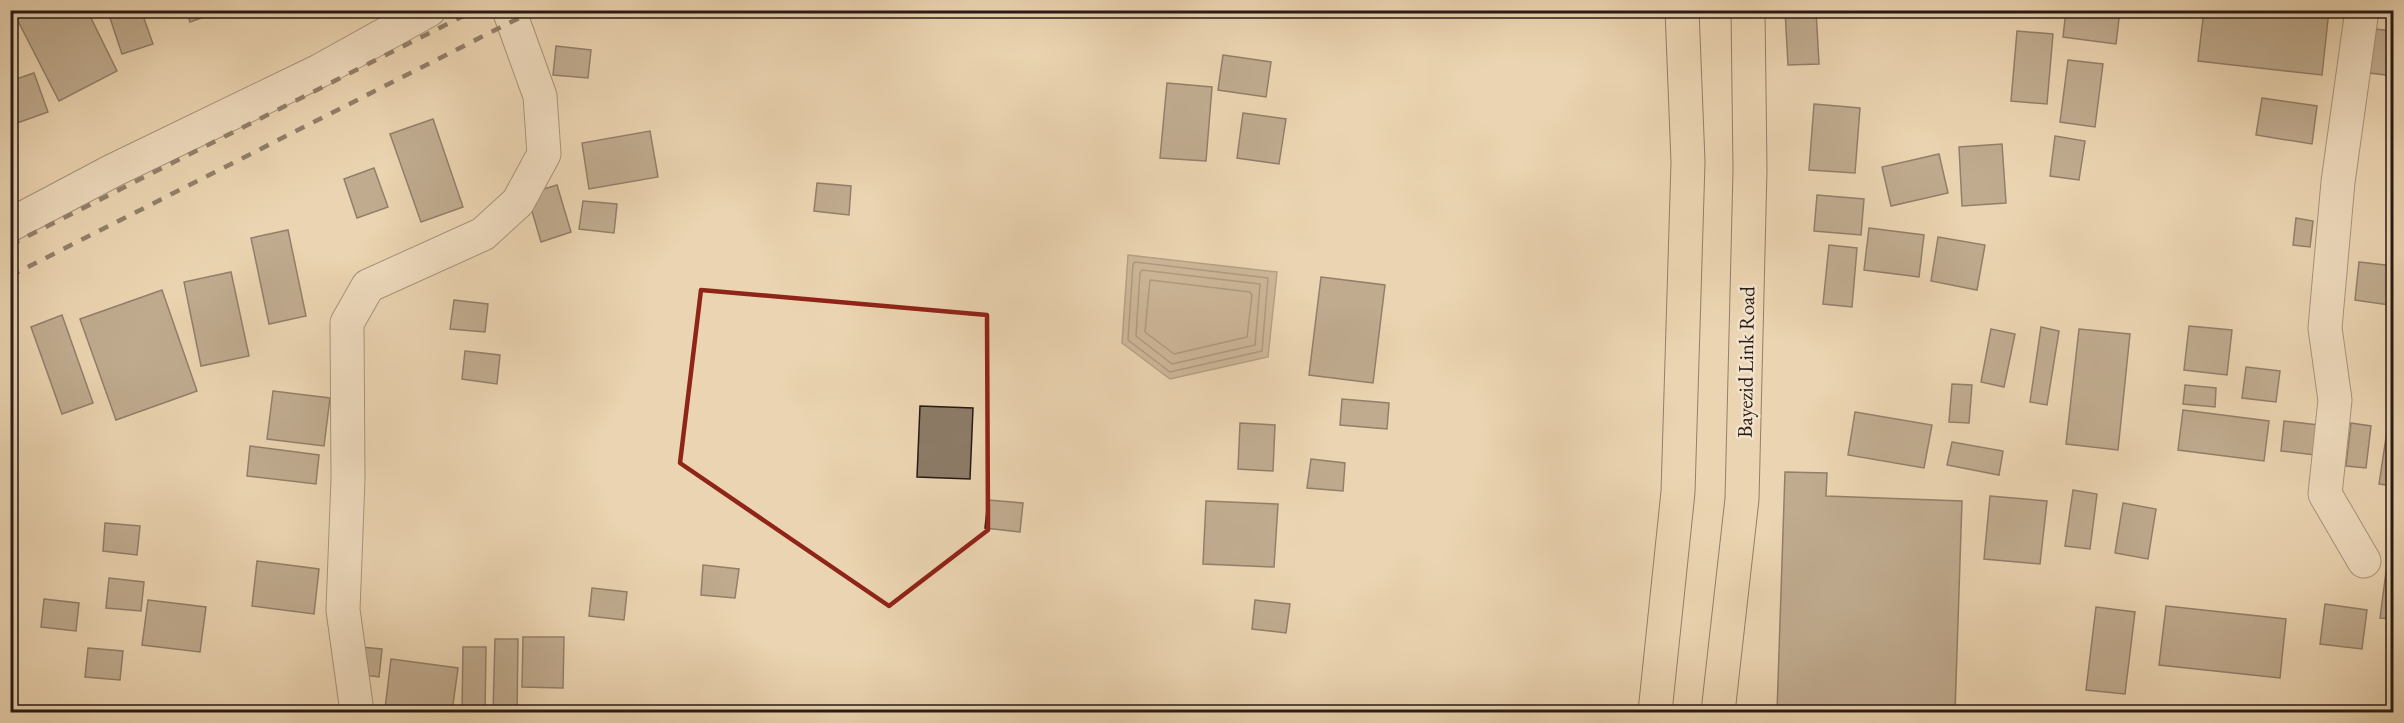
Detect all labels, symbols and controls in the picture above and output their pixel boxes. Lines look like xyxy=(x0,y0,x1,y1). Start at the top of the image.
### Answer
street label: Bayezid Link Road xyxy=(1731,286,1760,438)

